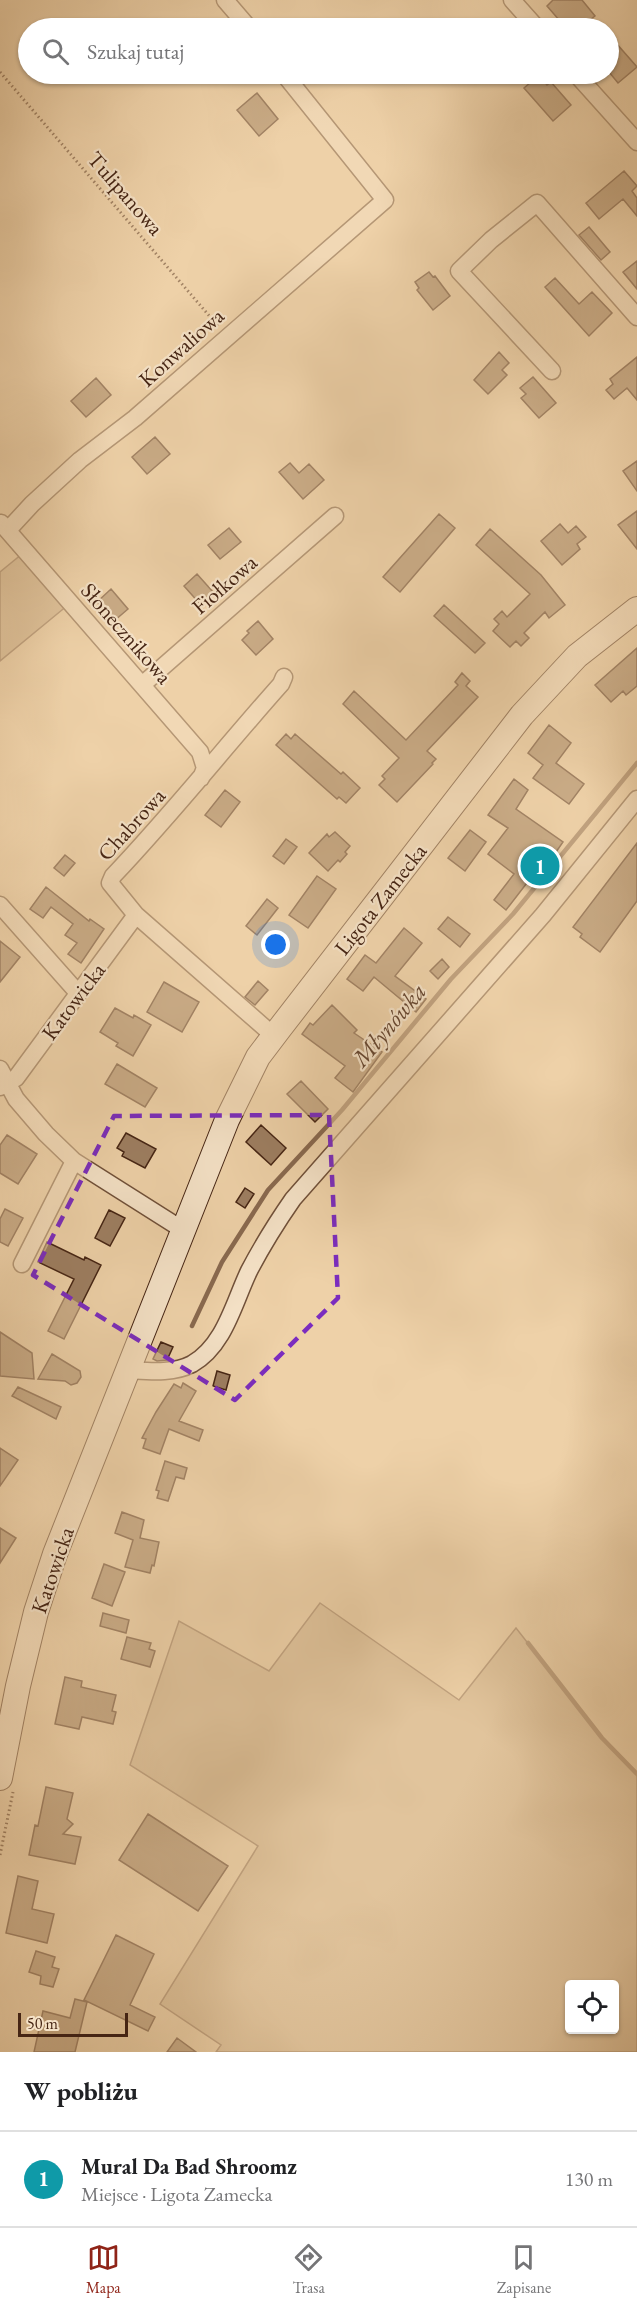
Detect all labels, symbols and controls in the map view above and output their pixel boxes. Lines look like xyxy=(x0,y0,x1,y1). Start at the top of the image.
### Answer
search box xyxy=(18,18,619,84)
icon: search xyxy=(39,35,72,68)
text: Szukaj tutaj xyxy=(87,37,184,66)
street label: Tulipanowa xyxy=(81,145,170,242)
street label: Konwaliowa xyxy=(133,301,230,393)
street label: Fiołkowa xyxy=(185,548,263,621)
street label: Słonecznikowa xyxy=(75,577,179,690)
street label: Chabrowa xyxy=(91,782,172,867)
street label: Ligota Zamecka xyxy=(328,837,433,961)
pin: 1 xyxy=(520,844,560,888)
your location xyxy=(261,930,290,959)
street label: Katowicka xyxy=(35,957,112,1046)
water label: Młynówka xyxy=(343,976,433,1075)
street label: Katowicka xyxy=(24,1523,81,1617)
map controls xyxy=(565,1980,619,2034)
button: locate xyxy=(565,1980,619,2034)
scale bar xyxy=(18,2010,128,2038)
text: 50 m xyxy=(27,2013,58,2034)
text: W pobliżu xyxy=(24,2074,138,2108)
text: Mural Da Bad Shroomz xyxy=(81,2152,297,2181)
text: 1 xyxy=(38,2166,49,2192)
text: 130 m xyxy=(565,2166,613,2192)
text: Miejsce · Ligota Zamecka xyxy=(81,2181,272,2207)
tab: Mapa xyxy=(86,2241,121,2298)
tab: Trasa xyxy=(292,2241,325,2298)
tab: Zapisane xyxy=(497,2241,551,2298)

